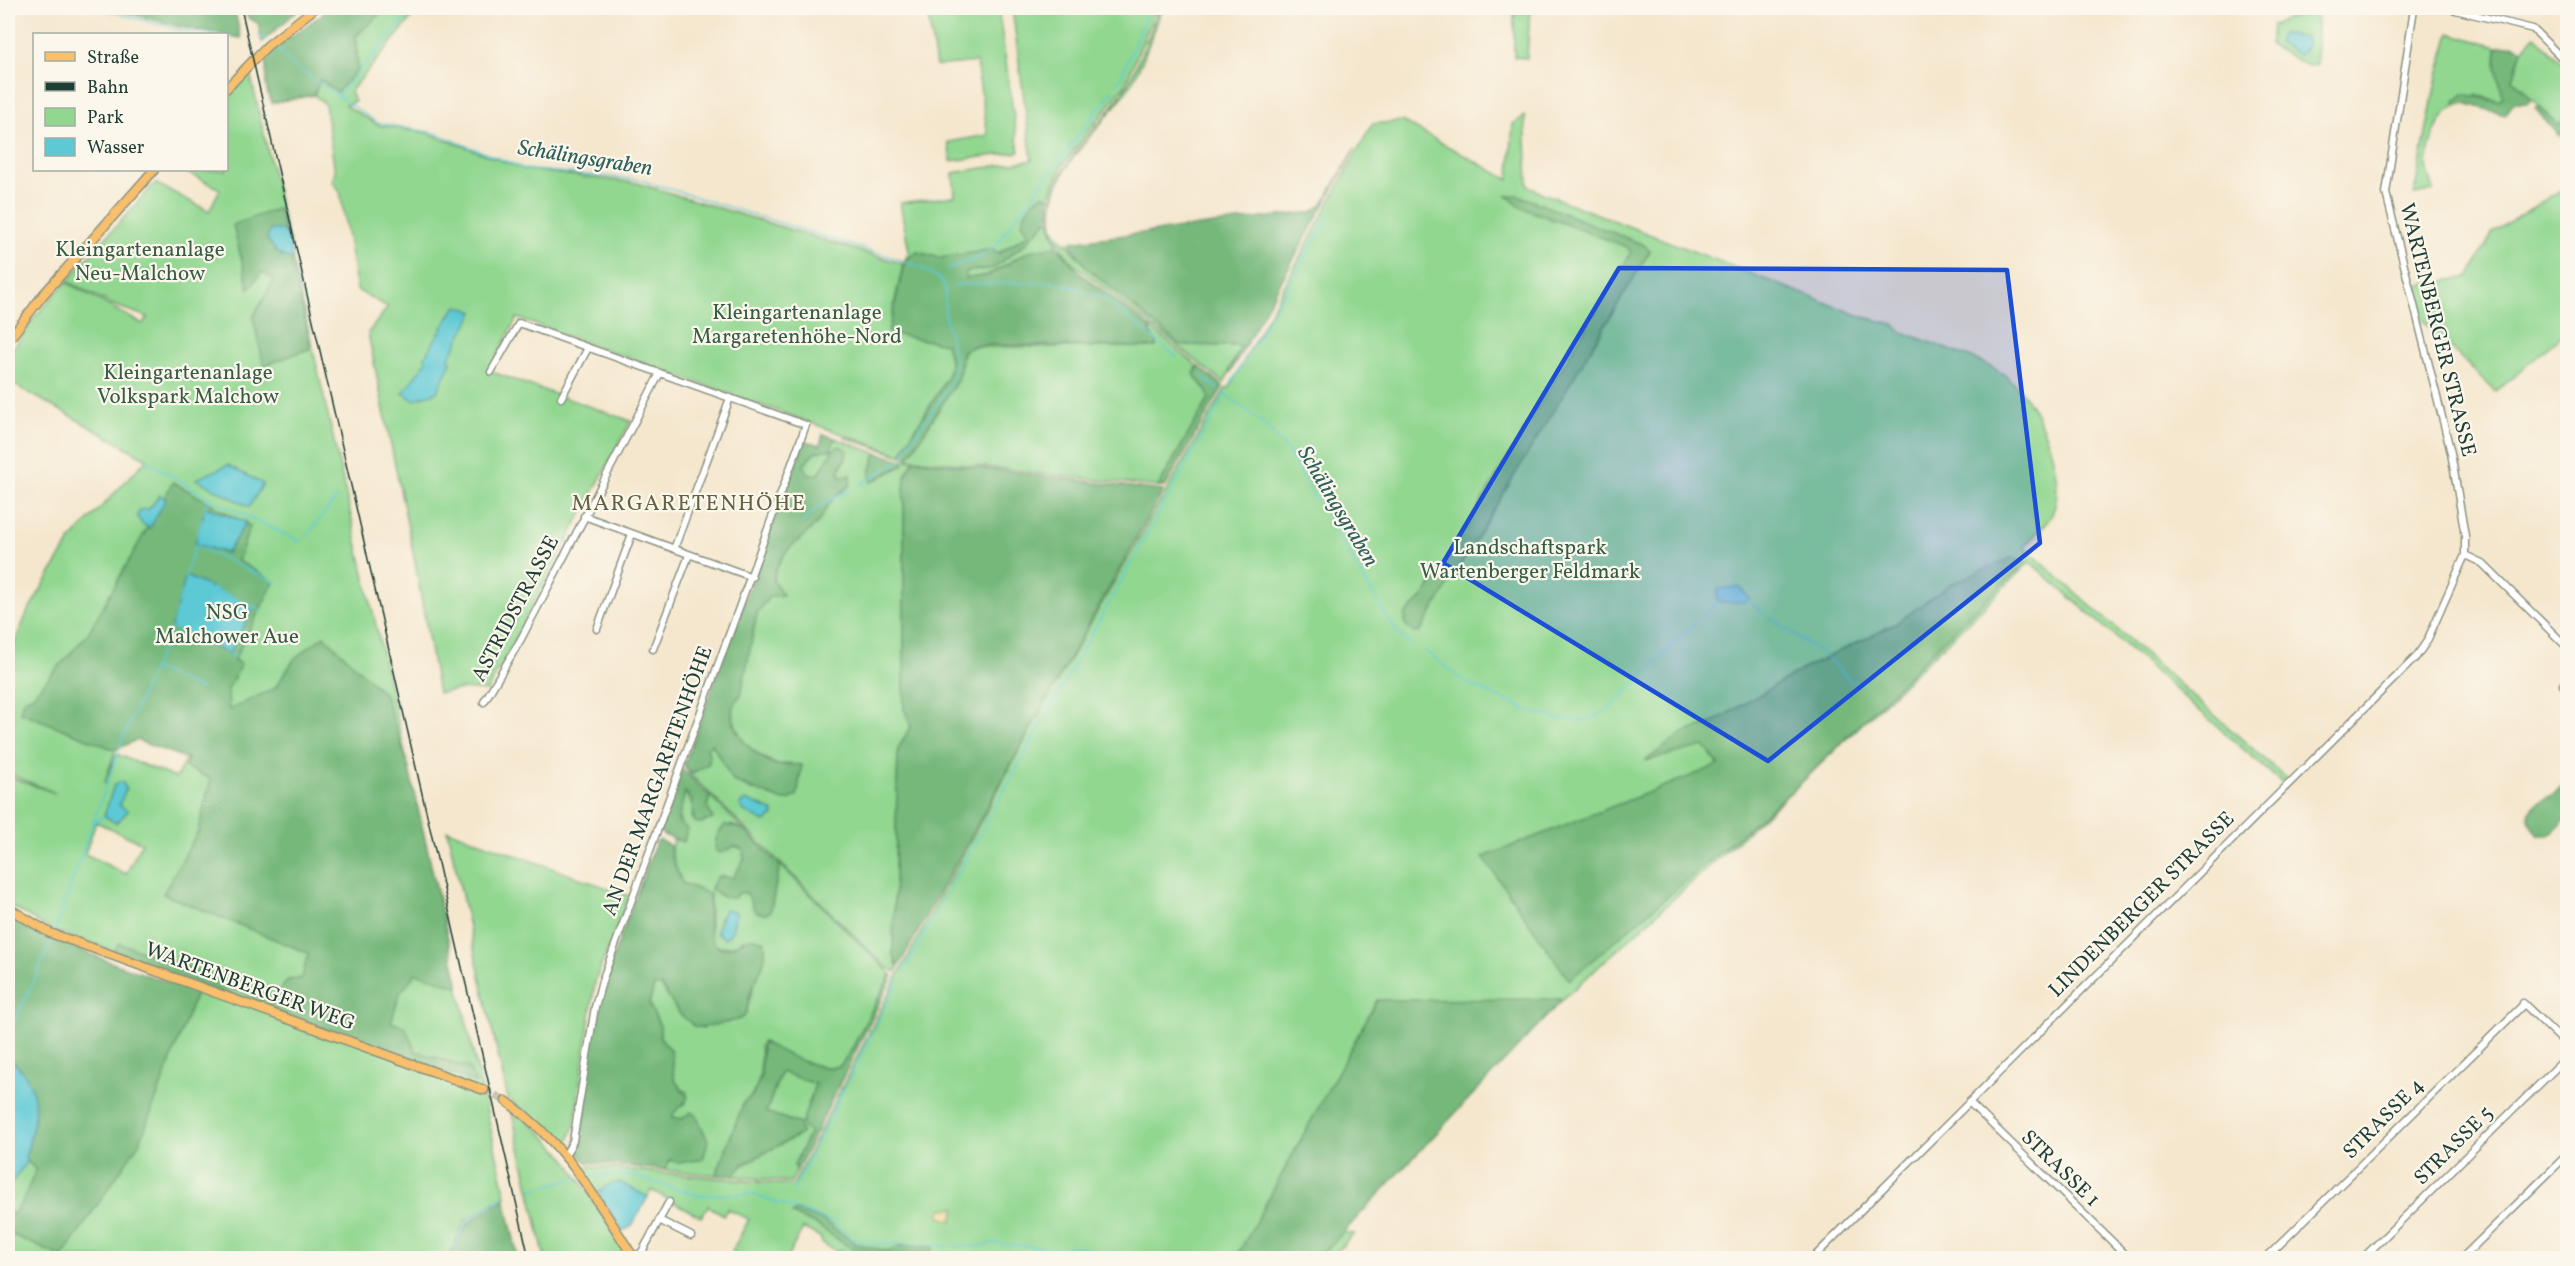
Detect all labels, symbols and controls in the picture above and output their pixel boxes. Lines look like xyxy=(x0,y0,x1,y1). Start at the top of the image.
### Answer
legend xyxy=(33,33,228,171)
text: Straße xyxy=(87,46,139,71)
text: Bahn xyxy=(87,76,129,101)
text: Park xyxy=(87,106,124,131)
water label: Schälingsgraben xyxy=(515,133,655,185)
text: Wasser xyxy=(87,136,145,161)
street label: WARTENBERGER STRASSE xyxy=(2391,200,2483,460)
park label: Kleingartenanlage Neu-Malchow xyxy=(55,236,225,289)
park label: Kleingartenanlage Margaretenhöhe-Nord xyxy=(692,299,902,352)
park label: Kleingartenanlage Volkspark Malchow xyxy=(97,359,279,412)
water label: Schälingsgraben xyxy=(1289,441,1385,573)
district label: MARGARETENHÖHE xyxy=(571,489,807,520)
street label: ASTRIDSTRASSE xyxy=(465,531,567,687)
park label: Landschaftspark Wartenberger Feldmark xyxy=(1420,534,1641,587)
park label: NSG Malchower Aue xyxy=(155,599,299,652)
street label: AN DER MARGARETENHÖHE xyxy=(596,642,720,920)
street label: LINDENBERGER STRASSE xyxy=(2043,806,2241,1004)
street label: WARTENBERGER WEG xyxy=(141,935,359,1039)
street label: STRASSE 4 xyxy=(2337,1072,2431,1166)
street label: STRASSE 5 xyxy=(2408,1100,2500,1192)
street label: STRASSE 1 xyxy=(2014,1124,2106,1214)

